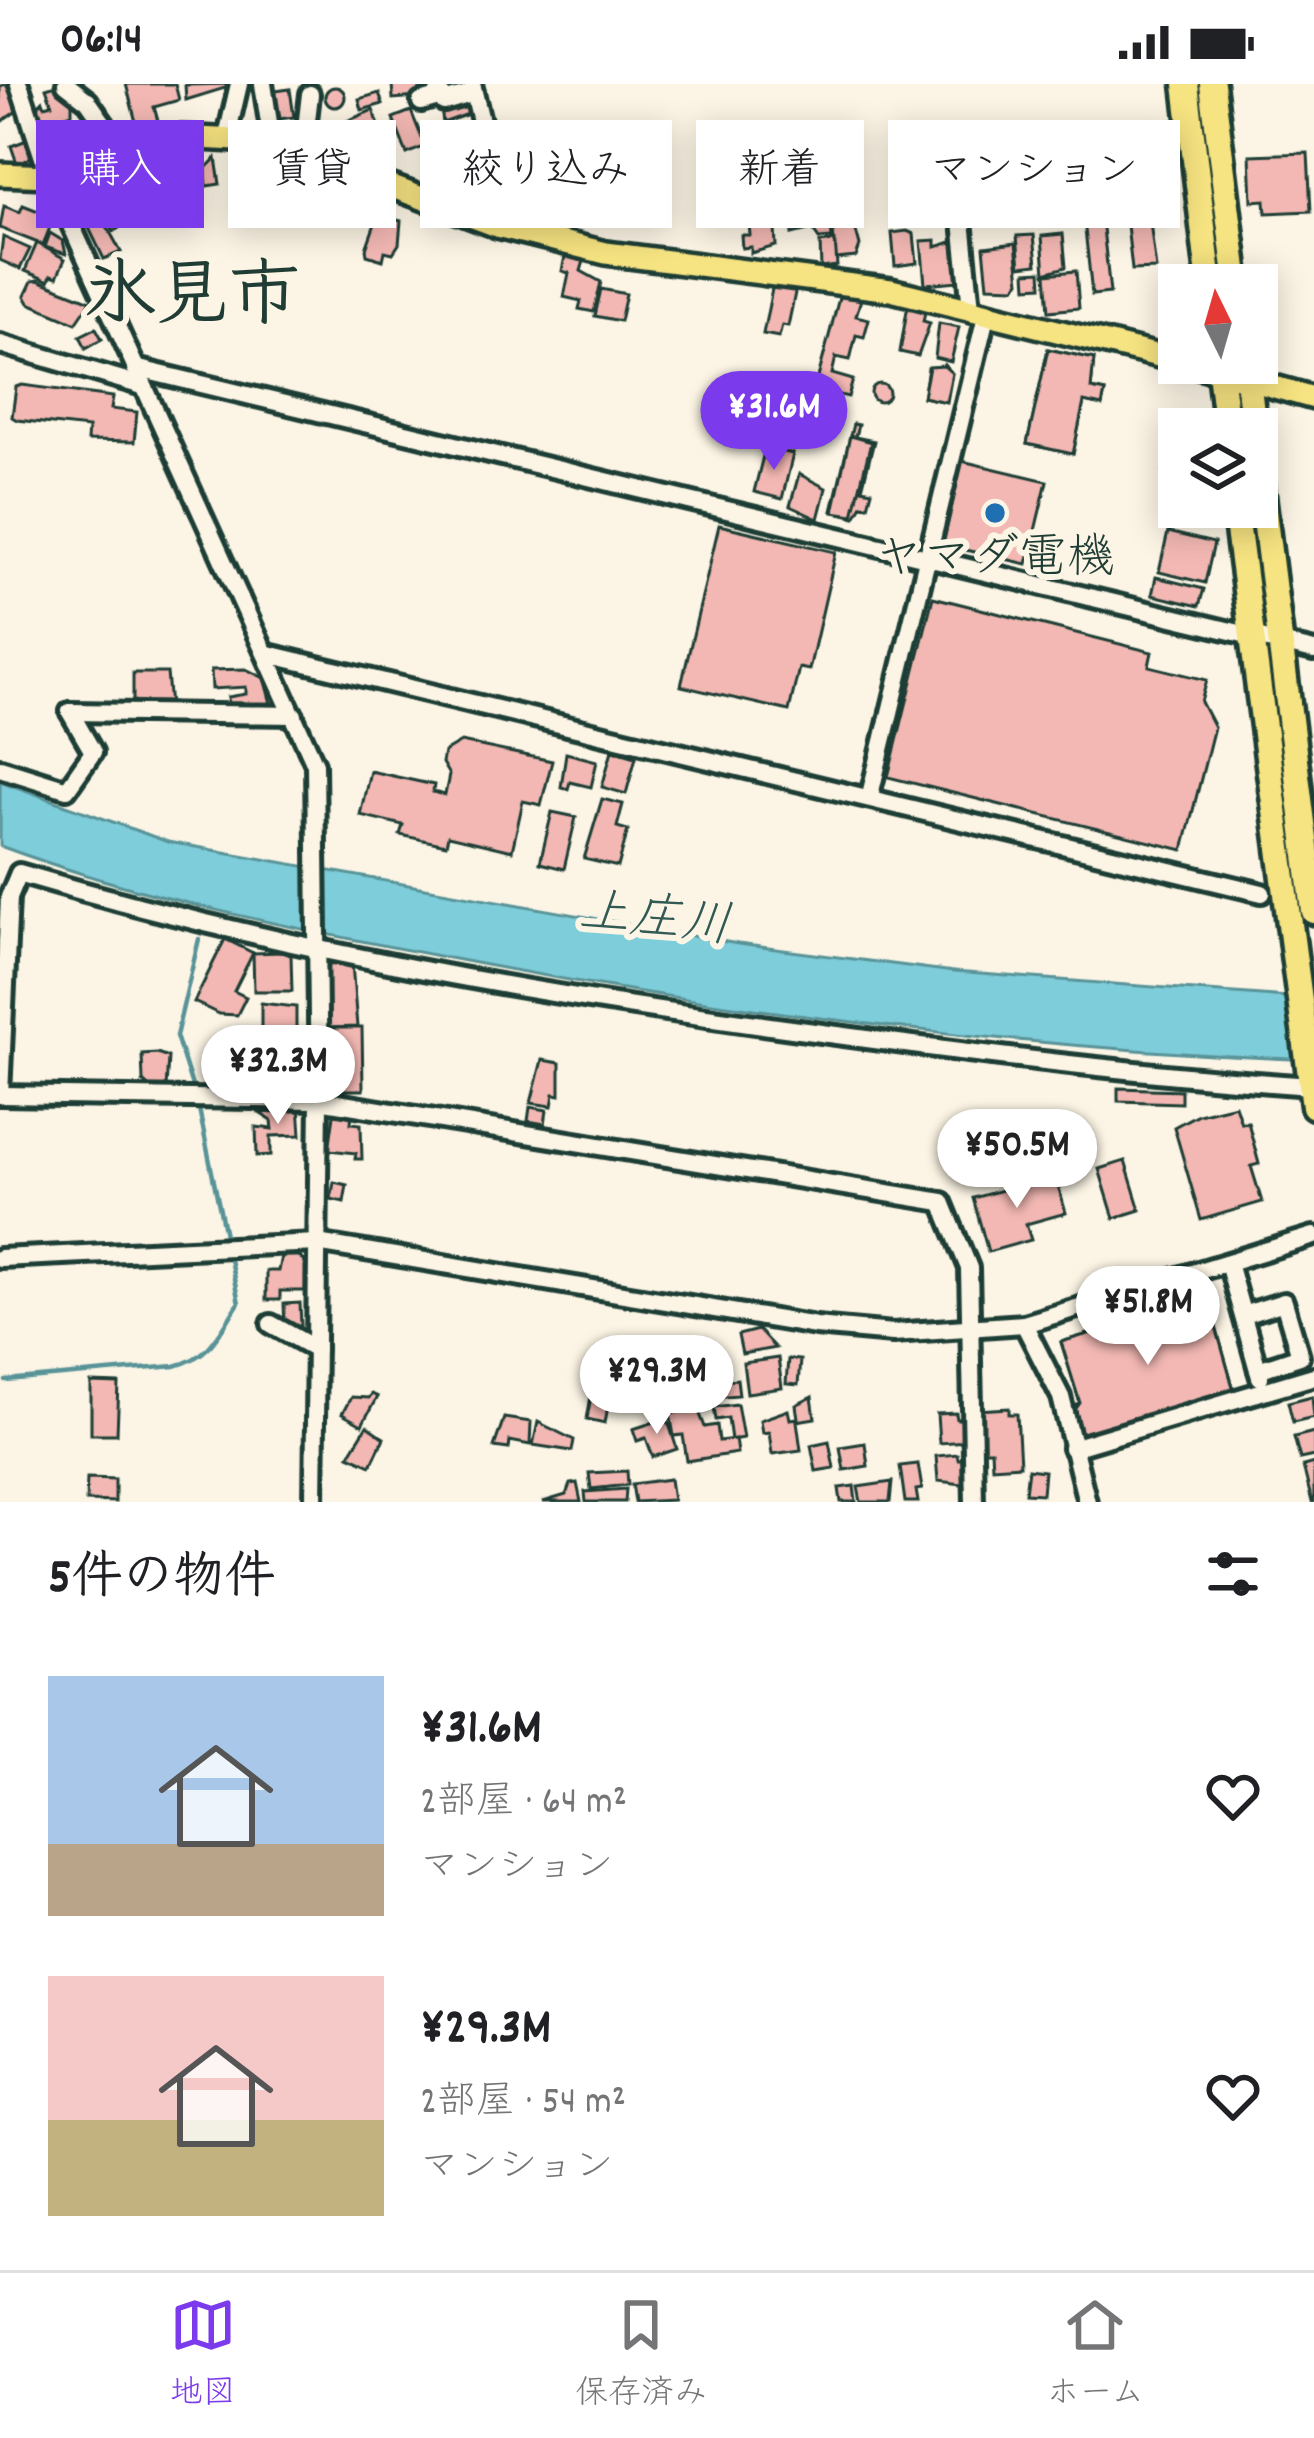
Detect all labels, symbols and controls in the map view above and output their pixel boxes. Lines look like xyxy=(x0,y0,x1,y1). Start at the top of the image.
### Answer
text: 06:14 xyxy=(60,10,143,74)
chip: 購入 xyxy=(36,120,204,228)
chip: 賃貸 xyxy=(228,120,396,228)
chip: 絞り込み xyxy=(420,120,672,228)
chip: 新着 xyxy=(696,120,864,228)
chip: マンション xyxy=(888,120,1180,228)
district label: 氷見市 xyxy=(84,250,300,353)
north arrow xyxy=(1158,264,1278,384)
map controls xyxy=(1158,264,1278,528)
pin: ¥31.6M xyxy=(676,371,872,473)
text: ¥31.6M xyxy=(727,382,821,437)
button: layers xyxy=(1158,408,1278,528)
marker: ヤマダ電機 xyxy=(982,500,1008,526)
place label: ヤマダ電機 xyxy=(875,527,1115,596)
water label: 上庄川 xyxy=(575,879,735,967)
pin: ¥32.3M xyxy=(180,1025,376,1127)
text: ¥32.3M xyxy=(228,1036,328,1091)
pin: ¥50.5M xyxy=(919,1109,1115,1211)
text: ¥50.5M xyxy=(964,1120,1070,1175)
pin: ¥51.8M xyxy=(1050,1266,1246,1368)
text: ¥51.8M xyxy=(1103,1277,1193,1332)
pin: ¥29.3M xyxy=(559,1335,755,1437)
text: ¥29.3M xyxy=(607,1346,707,1401)
icon: filters xyxy=(1200,1541,1266,1607)
text: 5件の物件 xyxy=(48,1545,276,1617)
text: ¥31.6M xyxy=(420,1695,542,1767)
icon: home xyxy=(144,1724,288,1868)
icon: heart xyxy=(1200,1763,1266,1829)
text: 2部屋 · 64 m² xyxy=(420,1777,627,1832)
text: マンション xyxy=(420,1842,613,1897)
text: ¥29.3M xyxy=(420,1995,551,2067)
icon: home xyxy=(144,2024,288,2168)
icon: heart xyxy=(1200,2063,1266,2129)
text: 2部屋 · 54 m² xyxy=(420,2077,626,2132)
text: マンション xyxy=(420,2142,613,2197)
tab: 地図 xyxy=(170,2292,236,2419)
tab: 保存済み xyxy=(575,2292,707,2419)
tab: ホーム xyxy=(1047,2292,1144,2419)

